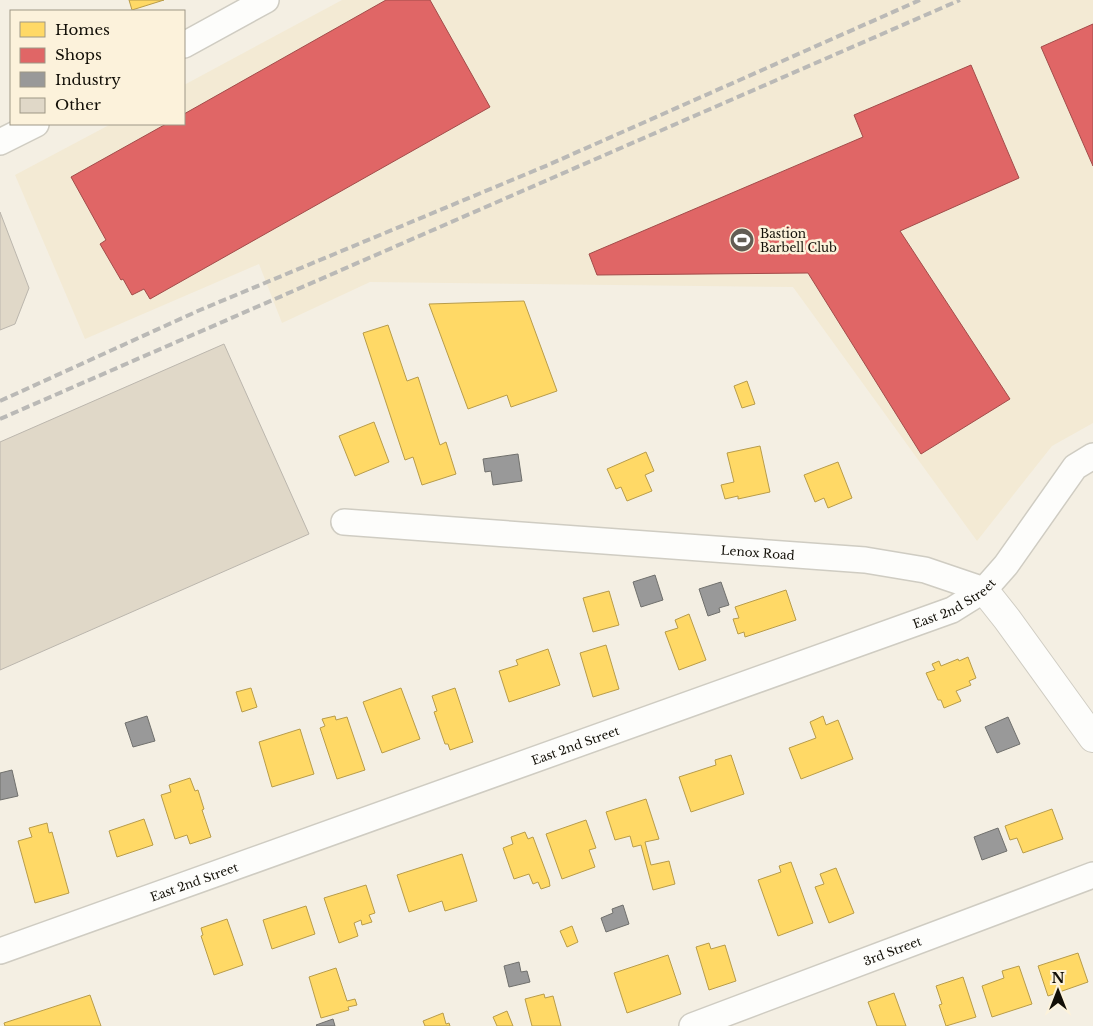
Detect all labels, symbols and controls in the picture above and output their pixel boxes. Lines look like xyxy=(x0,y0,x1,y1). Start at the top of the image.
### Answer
legend xyxy=(10,10,185,125)
text: Homes xyxy=(55,20,110,39)
text: Shops xyxy=(55,45,102,64)
text: Industry xyxy=(55,70,121,89)
text: Other xyxy=(55,95,102,114)
place label: Bastion Barbell Club xyxy=(760,226,837,255)
sports icon: Bastion Barbell Club xyxy=(729,227,755,253)
street label: Lenox Road xyxy=(720,542,795,562)
street label: East 2nd Street xyxy=(911,575,999,631)
street label: East 2nd Street xyxy=(529,722,622,768)
street label: East 2nd Street xyxy=(148,859,240,904)
street label: 3rd Street xyxy=(861,933,924,968)
north arrow xyxy=(1033,966,1083,1016)
text: N xyxy=(1051,969,1065,987)

